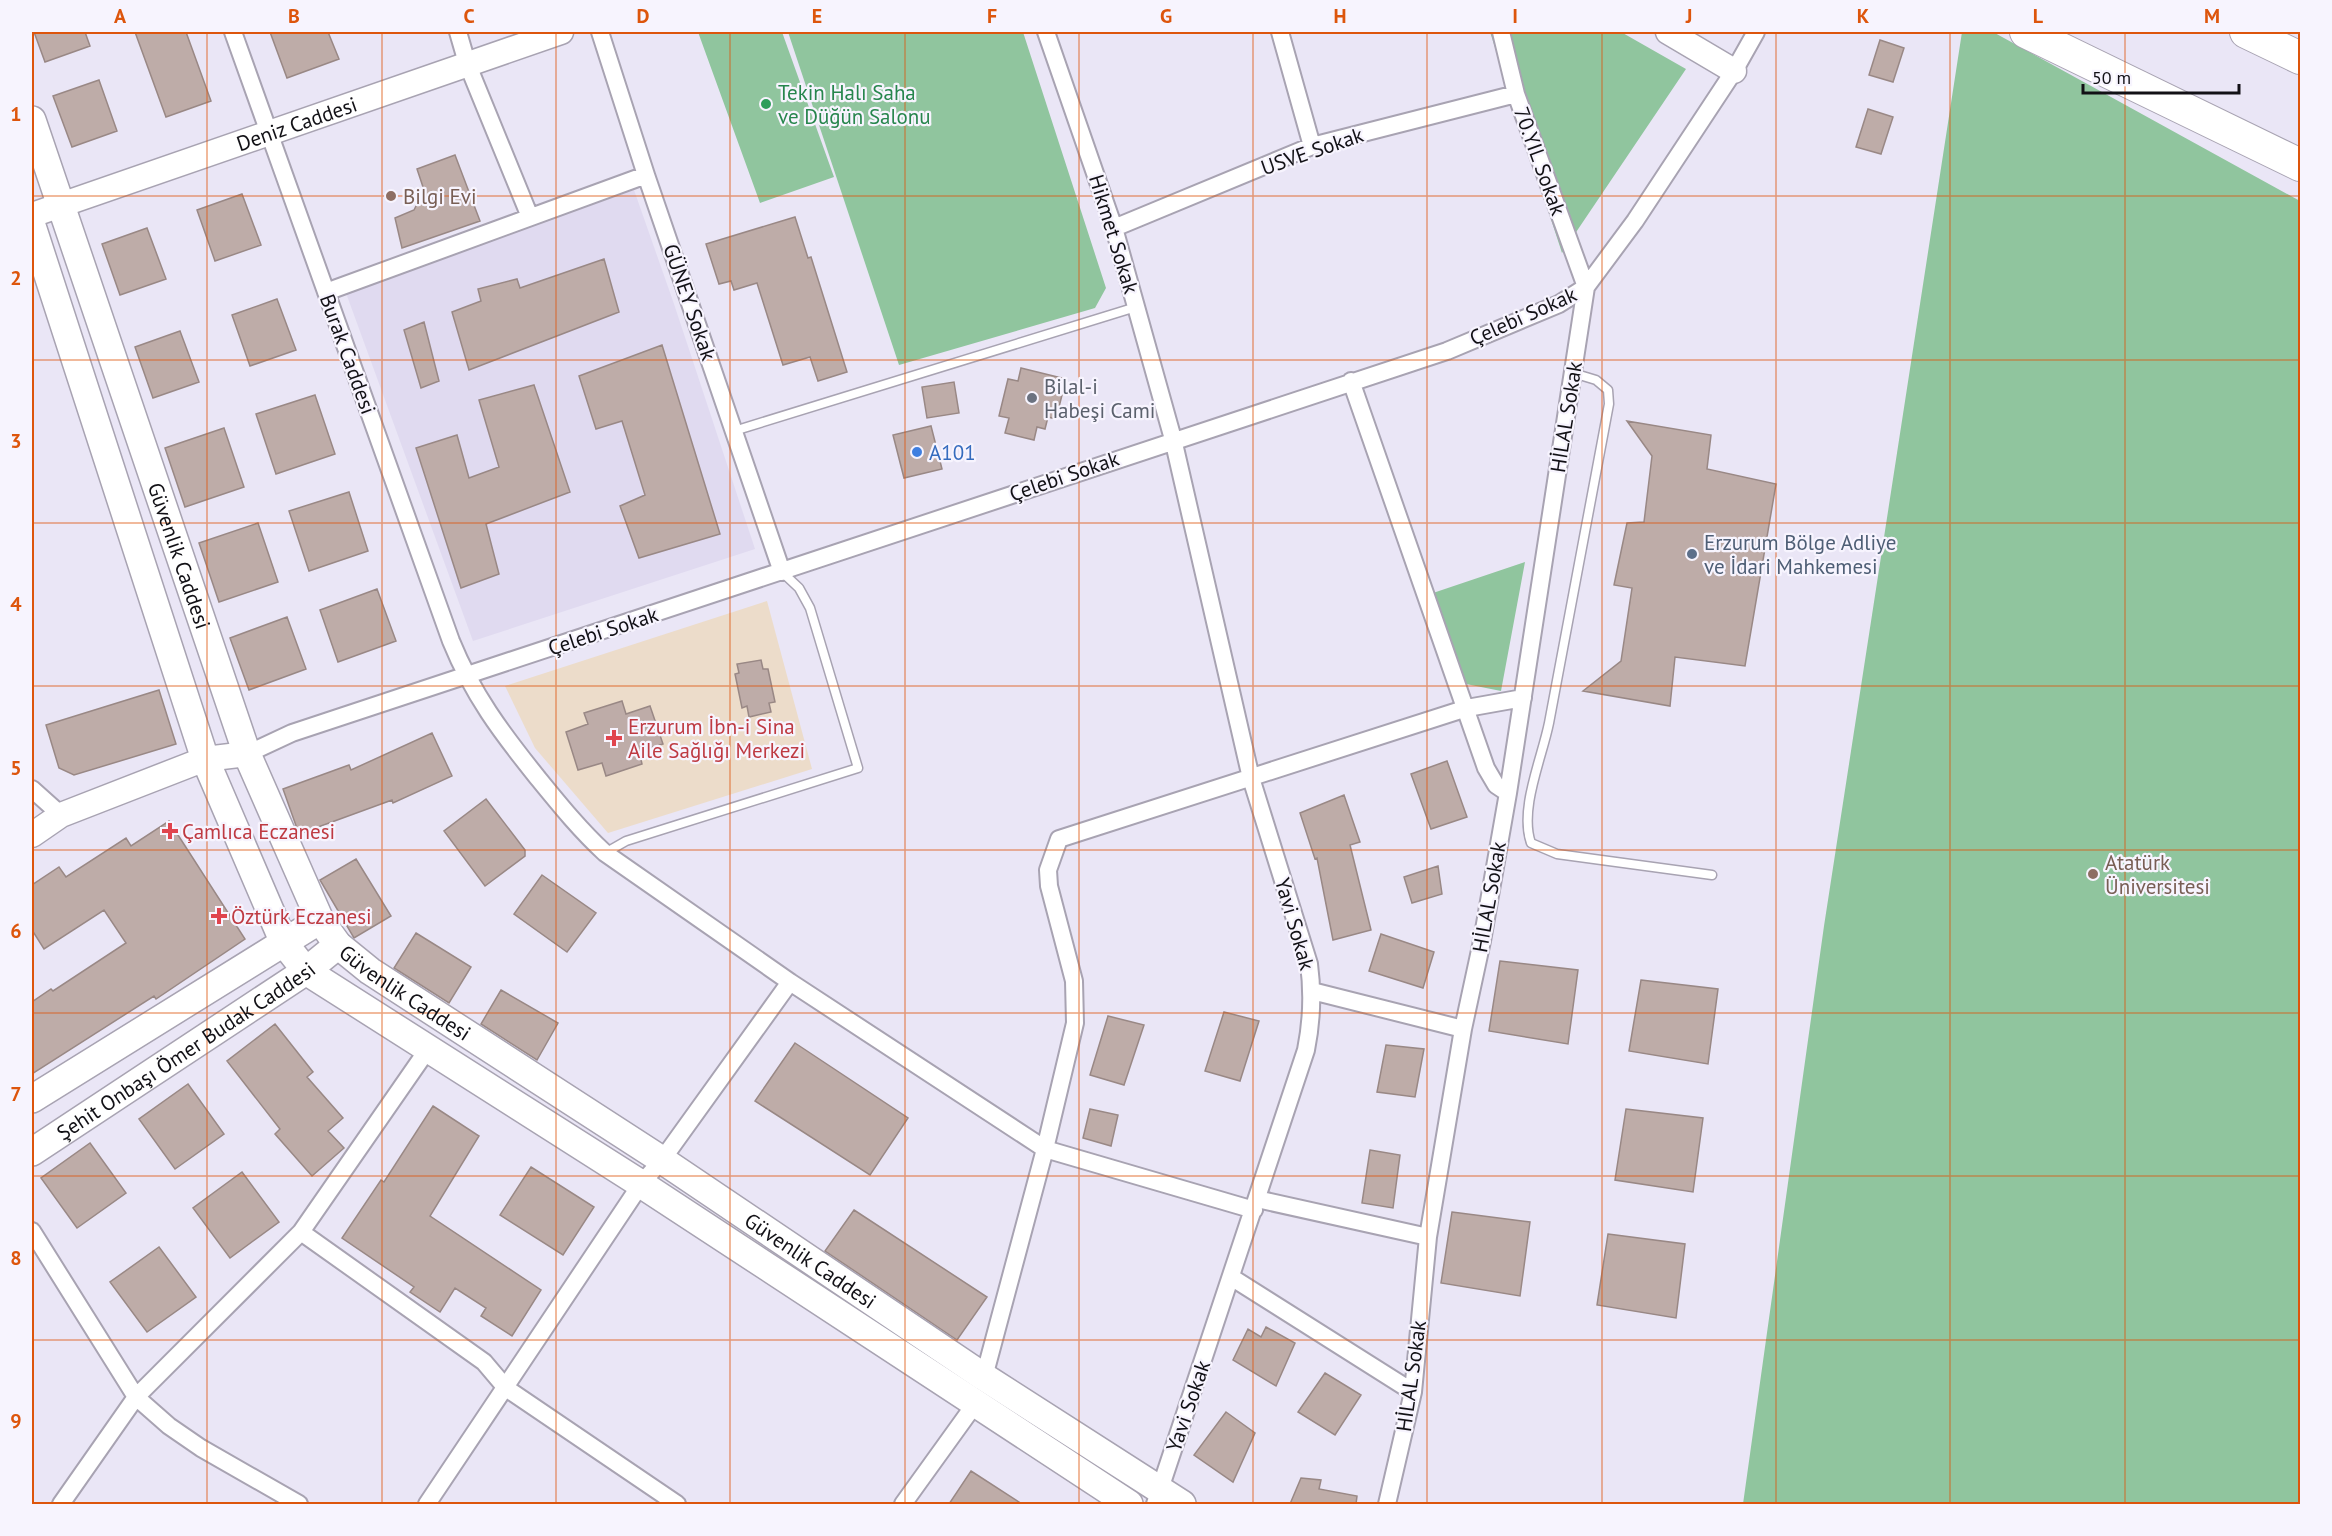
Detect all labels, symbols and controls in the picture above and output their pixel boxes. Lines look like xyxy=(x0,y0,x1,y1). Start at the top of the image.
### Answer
text: A xyxy=(114,3,127,29)
text: B xyxy=(288,3,300,29)
text: C xyxy=(463,3,475,29)
text: D xyxy=(637,3,650,29)
text: E xyxy=(812,3,822,29)
text: F xyxy=(987,3,997,29)
text: G xyxy=(1160,3,1172,29)
text: H xyxy=(1333,3,1347,29)
text: I xyxy=(1512,3,1518,29)
text: J xyxy=(1685,3,1692,29)
text: K xyxy=(1857,3,1870,29)
text: L xyxy=(2033,3,2044,29)
text: M xyxy=(2204,3,2220,29)
scale bar xyxy=(2083,57,2239,95)
text: 50 m xyxy=(2092,66,2131,89)
place label: Tekin Halı Saha ve Düğün Salonu xyxy=(778,79,931,130)
street label: Deniz Caddesi xyxy=(233,90,360,157)
marker: Tekin Halı Saha ve Düğün Salonu xyxy=(759,97,773,111)
text: 1 xyxy=(10,101,22,127)
street label: 70.YIL Sokak xyxy=(1508,103,1572,219)
street label: USVE Sokak xyxy=(1257,121,1367,181)
street label: Hikmet Sokak xyxy=(1083,171,1145,297)
place label: Bilgi Evi xyxy=(403,183,477,210)
marker: Bilgi Evi xyxy=(384,189,398,203)
street label: GÜNEY Sokak xyxy=(657,240,723,364)
text: 2 xyxy=(10,265,22,291)
street label: Çelebi Sokak xyxy=(1465,280,1581,352)
street label: Burak Caddesi xyxy=(314,290,382,418)
street label: HİLAL Sokak xyxy=(1544,360,1588,474)
place label: Bilal-i Habeşi Cami xyxy=(1044,373,1155,424)
marker: Bilal-i Habeşi Cami xyxy=(1025,391,1039,405)
text: 3 xyxy=(10,428,22,454)
place label: A101 xyxy=(929,439,976,466)
marker: A101 xyxy=(910,445,924,459)
street label: Çelebi Sokak xyxy=(1006,445,1122,507)
street label: Güvenlik Caddesi xyxy=(142,479,217,632)
place label: Erzurum Bölge Adliye ve İdari Mahkemesi xyxy=(1704,529,1896,580)
marker: Erzurum Bölge Adliye ve İdari Mahkemesi xyxy=(1685,547,1699,561)
text: 4 xyxy=(10,591,22,617)
street label: Çelebi Sokak xyxy=(544,601,662,661)
place label: Erzurum İbn-i Sina Aile Sağlığı Merkezi xyxy=(628,713,805,764)
marker: Erzurum İbn-i Sina Aile Sağlığı Merkezi xyxy=(605,729,623,747)
text: 5 xyxy=(10,755,22,781)
place label: Çamlıca Eczanesi xyxy=(182,818,335,845)
marker: Çamlıca Eczanesi xyxy=(163,824,177,838)
street label: HİLAL Sokak xyxy=(1466,839,1512,955)
place label: Atatürk Üniversitesi xyxy=(2105,849,2210,900)
marker: Atatürk Üniversitesi xyxy=(2086,867,2100,881)
street label: Yavi Sokak xyxy=(1269,875,1321,973)
place label: Öztürk Eczanesi xyxy=(231,903,372,930)
marker: Öztürk Eczanesi xyxy=(212,909,226,923)
text: 6 xyxy=(10,918,22,944)
street label: Güvenlik Caddesi xyxy=(334,938,476,1046)
street label: Şehit Onbaşı Ömer Budak Caddesi xyxy=(51,956,321,1146)
text: 7 xyxy=(10,1081,22,1107)
street label: Güvenlik Caddesi xyxy=(740,1206,882,1314)
text: 8 xyxy=(10,1245,22,1271)
street label: HİLAL Sokak xyxy=(1390,1319,1432,1433)
street label: Yavi Sokak xyxy=(1160,1357,1216,1455)
text: 9 xyxy=(10,1408,22,1434)

